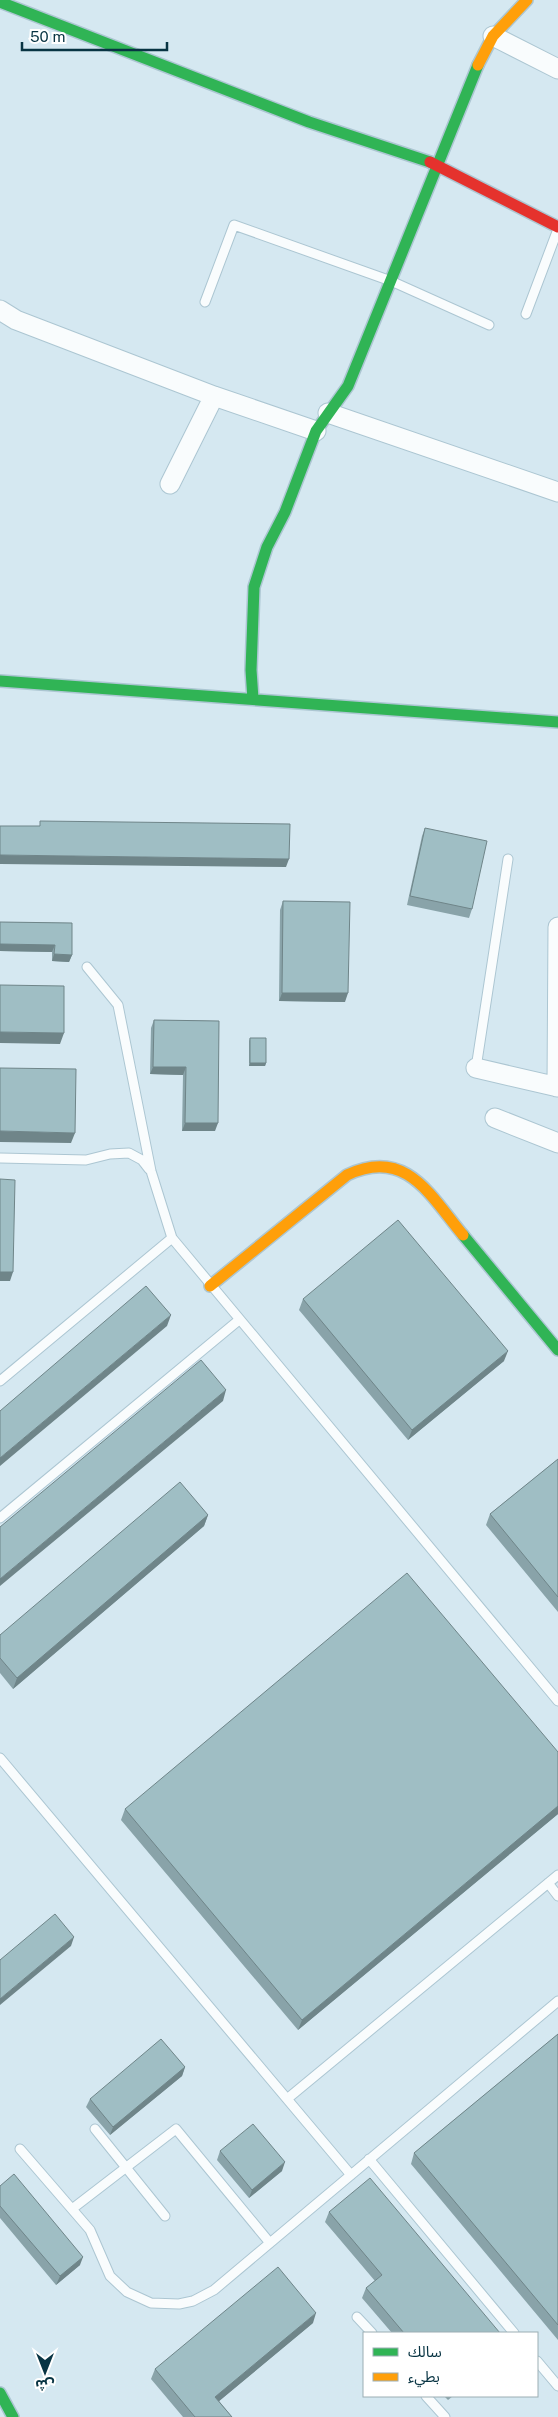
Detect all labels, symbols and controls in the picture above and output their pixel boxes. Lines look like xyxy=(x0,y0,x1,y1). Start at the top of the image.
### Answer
scale bar xyxy=(22,20,168,52)
text: 50 m xyxy=(30,28,65,45)
legend xyxy=(363,2332,538,2397)
text: سالك xyxy=(408,2343,442,2360)
north arrow xyxy=(20,2347,70,2397)
text: بطيء xyxy=(408,2368,440,2388)
text: ش xyxy=(35,2377,55,2393)

